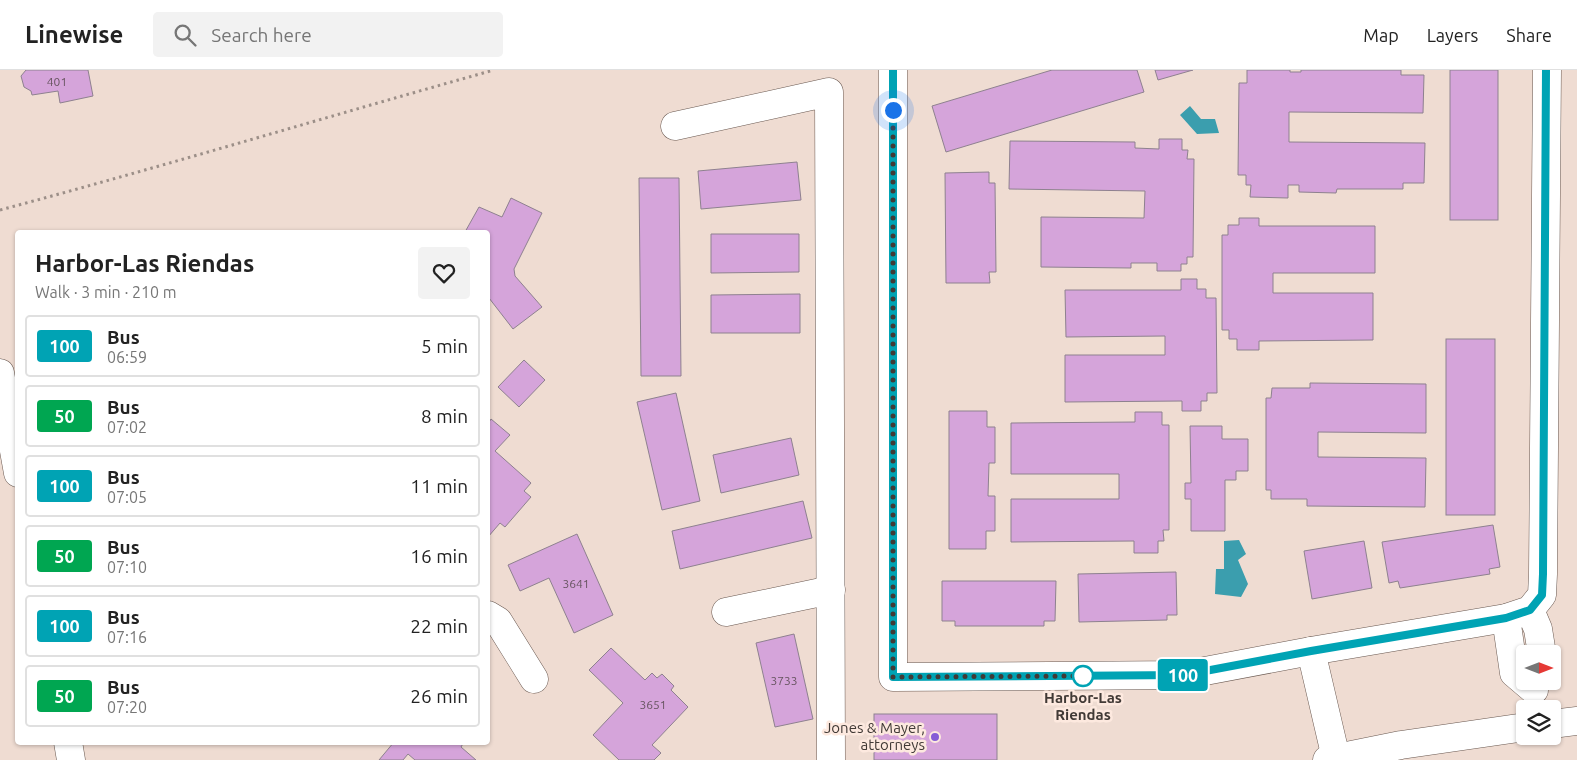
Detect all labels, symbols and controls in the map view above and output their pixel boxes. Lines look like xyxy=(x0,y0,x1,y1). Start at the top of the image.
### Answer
search box xyxy=(153,12,503,57)
text: Linewise xyxy=(25,21,123,48)
icon: search xyxy=(171,21,199,49)
text: Search here xyxy=(211,24,312,46)
text: Map xyxy=(1363,25,1399,45)
text: Layers xyxy=(1427,25,1478,45)
text: Share xyxy=(1506,25,1552,45)
house number: 401 xyxy=(47,75,67,88)
your location xyxy=(881,98,906,123)
button: heart xyxy=(418,247,470,299)
text: Harbor-Las Riendas xyxy=(35,250,254,277)
text: Walk · 3 min · 210 m xyxy=(35,283,177,301)
text: Bus xyxy=(107,326,140,348)
text: 5 min xyxy=(421,335,468,357)
text: 100 xyxy=(49,336,80,356)
text: 06:59 xyxy=(107,348,147,366)
text: Bus xyxy=(107,396,140,418)
text: 8 min xyxy=(421,405,468,427)
text: 50 xyxy=(54,406,75,426)
text: 07:02 xyxy=(107,418,147,436)
text: Bus xyxy=(107,466,140,488)
text: 11 min xyxy=(410,475,468,497)
text: 100 xyxy=(49,476,80,496)
text: 07:05 xyxy=(107,488,147,506)
text: Bus xyxy=(107,536,140,558)
text: 16 min xyxy=(410,545,468,567)
text: 50 xyxy=(54,546,75,566)
text: 07:10 xyxy=(107,558,147,576)
house number: 3641 xyxy=(562,577,590,590)
text: Bus xyxy=(107,606,140,628)
text: 22 min xyxy=(410,615,468,637)
text: 100 xyxy=(49,616,80,636)
text: 07:16 xyxy=(107,628,147,646)
north arrow xyxy=(1516,645,1561,690)
map controls xyxy=(1516,645,1561,745)
line badge: 100 xyxy=(1154,659,1212,691)
marker: Harbor-Las Riendas xyxy=(1072,665,1094,687)
text: 100 xyxy=(1168,665,1198,685)
house number: 3733 xyxy=(770,674,798,687)
text: Bus xyxy=(107,676,140,698)
text: 26 min xyxy=(410,685,468,707)
text: 50 xyxy=(54,686,75,706)
place label: Harbor-Las Riendas xyxy=(1044,689,1122,723)
text: 07:20 xyxy=(107,698,147,716)
house number: 3651 xyxy=(639,698,667,711)
button: layers xyxy=(1516,700,1561,745)
place label: Jones & Mayer, attorneys xyxy=(824,719,925,753)
marker: Jones & Mayer, attorneys xyxy=(929,731,941,743)

